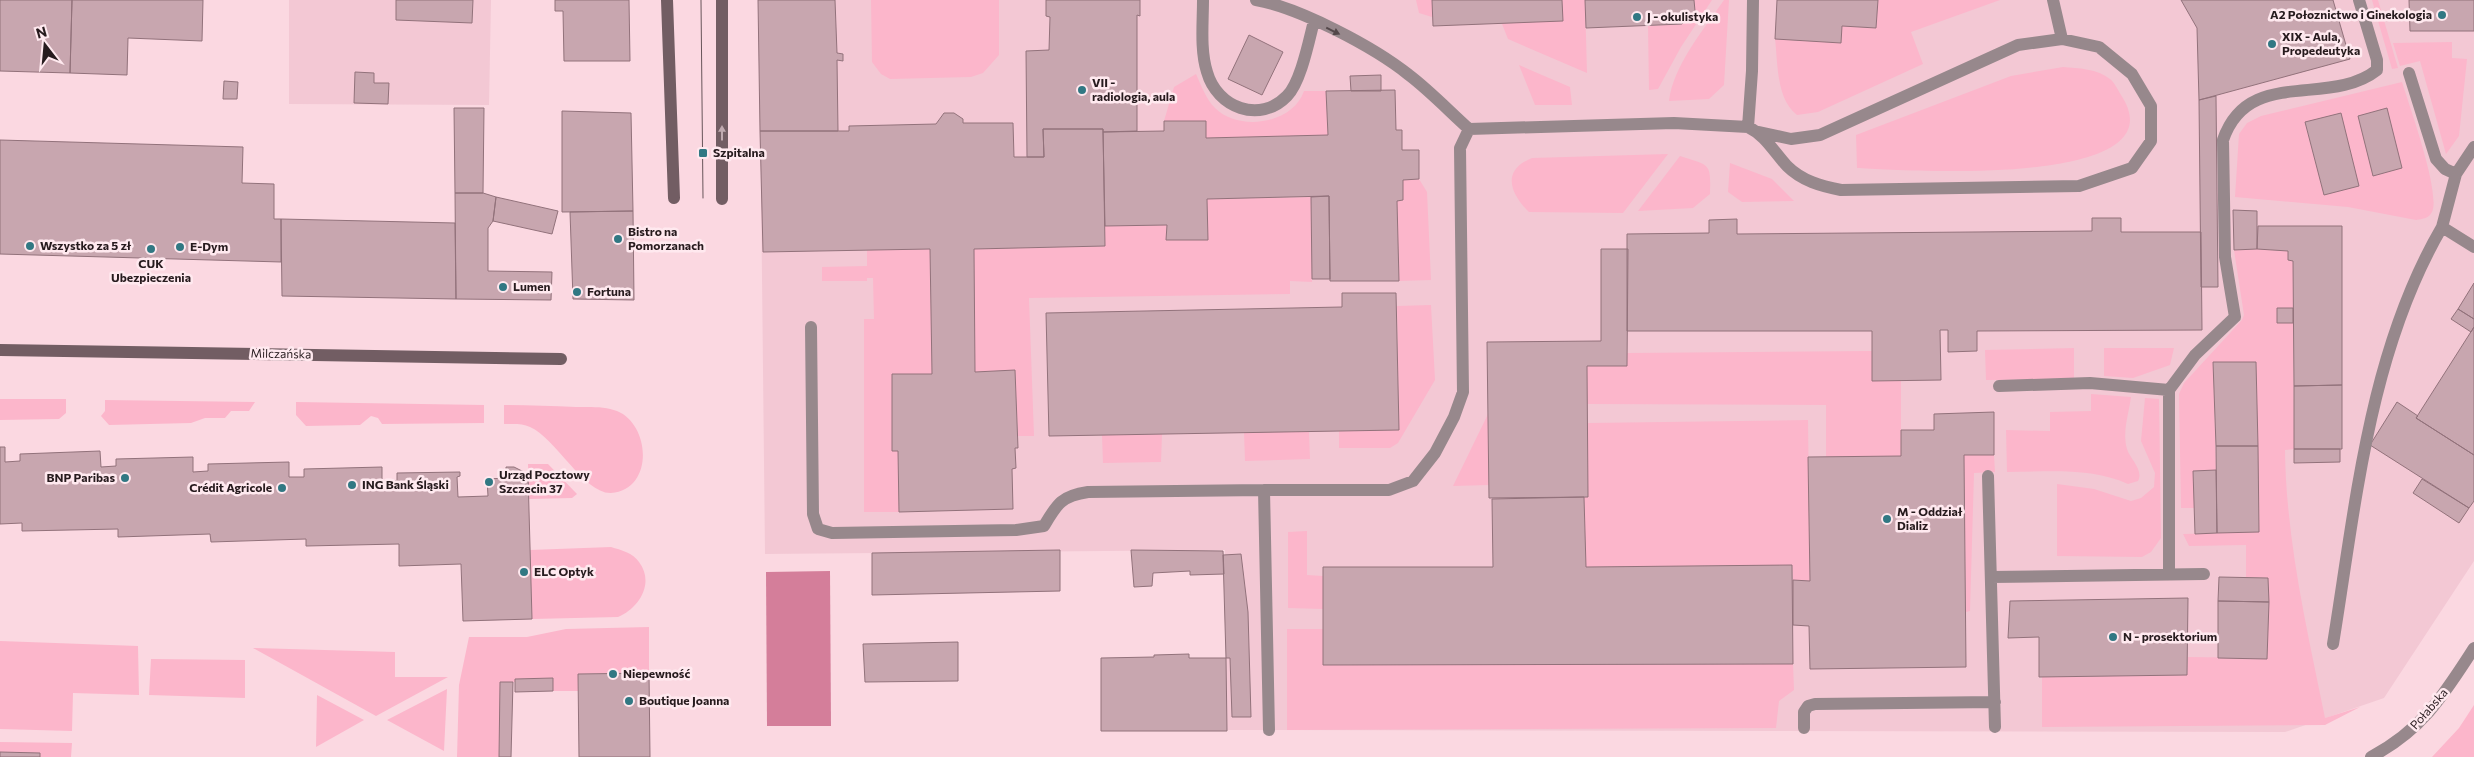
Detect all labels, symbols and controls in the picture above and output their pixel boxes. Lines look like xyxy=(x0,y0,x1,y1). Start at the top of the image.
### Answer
place label: A2 Połoznictwo i Ginekologia xyxy=(2270,7,2432,21)
place label: J - okulistyka xyxy=(1647,9,1718,24)
marker: A2 Połoznictwo i Ginekologia xyxy=(2436,9,2448,21)
marker: J - okulistyka xyxy=(1631,11,1643,23)
north arrow xyxy=(20,20,70,70)
text: N xyxy=(34,22,49,42)
one-way arrow xyxy=(1326,26,1341,35)
place label: XIX - Aula, Propedeutyka xyxy=(2282,29,2360,57)
marker: XIX - Aula, Propedeutyka xyxy=(2266,38,2278,50)
place label: VII - radiologia, aula xyxy=(1092,75,1175,103)
marker: VII - radiologia, aula xyxy=(1076,84,1088,96)
one-way arrow xyxy=(718,125,726,141)
place label: Szpitalna xyxy=(713,145,765,159)
marker: Szpitalna xyxy=(697,147,709,159)
place label: Bistro na Pomorzanach xyxy=(628,224,704,252)
marker: Bistro na Pomorzanach xyxy=(612,233,624,245)
place label: Wszystko za 5 zł xyxy=(40,238,132,252)
place label: E-Dym xyxy=(190,239,228,253)
marker: Wszystko za 5 zł xyxy=(24,240,36,252)
marker: E-Dym xyxy=(174,241,186,253)
marker: CUK Ubezpieczenia xyxy=(145,243,157,255)
place label: CUK Ubezpieczenia xyxy=(111,256,191,284)
place label: Lumen xyxy=(513,279,551,293)
marker: Lumen xyxy=(497,281,509,293)
place label: Fortuna xyxy=(587,284,631,298)
marker: Fortuna xyxy=(571,286,583,298)
street label: Milczańska xyxy=(250,345,312,361)
place label: Urząd Pocztowy Szczecin 37 xyxy=(499,467,590,495)
place label: BNP Paribas xyxy=(47,470,115,484)
marker: BNP Paribas xyxy=(119,472,131,484)
marker: Urząd Pocztowy Szczecin 37 xyxy=(483,476,495,488)
place label: ING Bank Śląski xyxy=(362,477,449,491)
marker: ING Bank Śląski xyxy=(346,479,358,491)
place label: Crédit Agricole xyxy=(189,480,272,494)
marker: Crédit Agricole xyxy=(276,482,288,494)
place label: M - Oddział Dializ xyxy=(1897,504,1963,532)
marker: M - Oddział Dializ xyxy=(1881,513,1893,525)
place label: ELC Optyk xyxy=(534,564,594,578)
marker: ELC Optyk xyxy=(518,566,530,578)
place label: N - prosektorium xyxy=(2123,629,2217,643)
marker: N - prosektorium xyxy=(2107,631,2119,643)
place label: Niepewność xyxy=(623,666,690,680)
marker: Niepewność xyxy=(607,668,619,680)
street label: Połabska xyxy=(2407,685,2450,732)
place label: Boutique Joanna xyxy=(639,693,729,708)
marker: Boutique Joanna xyxy=(623,695,635,707)

